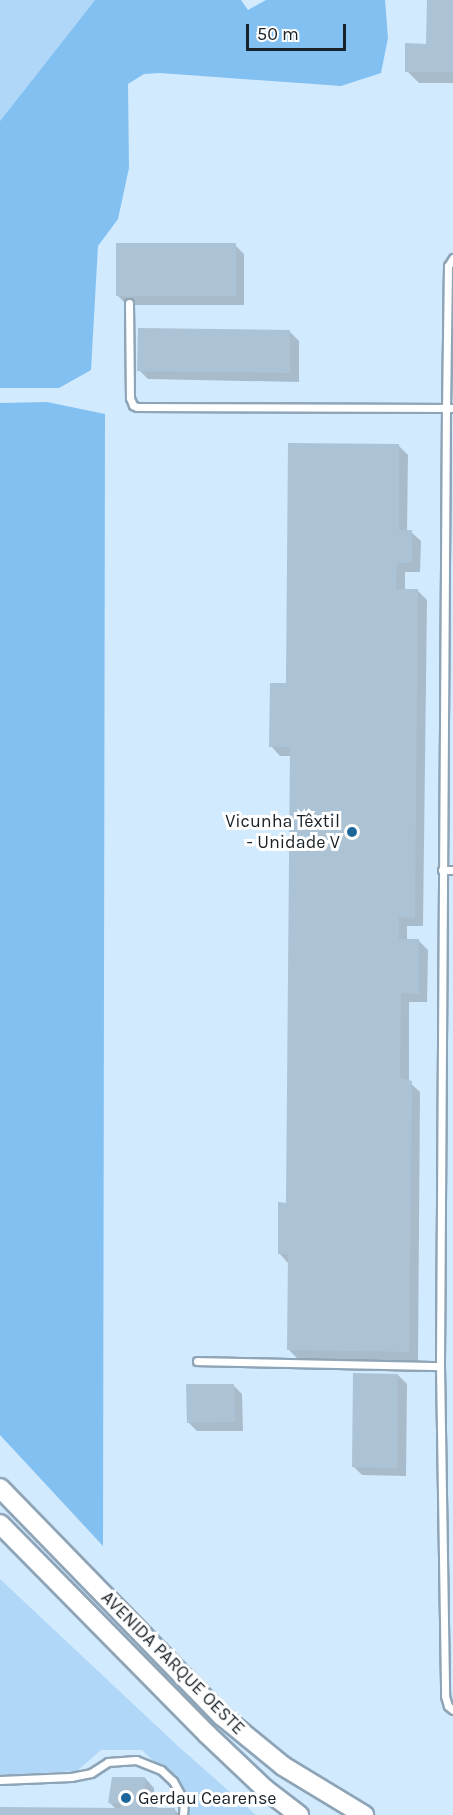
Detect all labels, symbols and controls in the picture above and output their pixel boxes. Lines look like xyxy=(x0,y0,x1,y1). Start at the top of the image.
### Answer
scale bar xyxy=(249,12,350,50)
text: 50 m xyxy=(257,23,299,45)
place label: Vicunha Têxtil - Unidade V xyxy=(225,811,340,854)
marker: Vicunha Têxtil - Unidade V xyxy=(345,825,359,839)
street label: AVENIDA PARQUE OESTE xyxy=(97,1587,249,1739)
place label: Gerdau Cearense xyxy=(138,1787,277,1809)
marker: Gerdau Cearense xyxy=(119,1791,133,1805)

